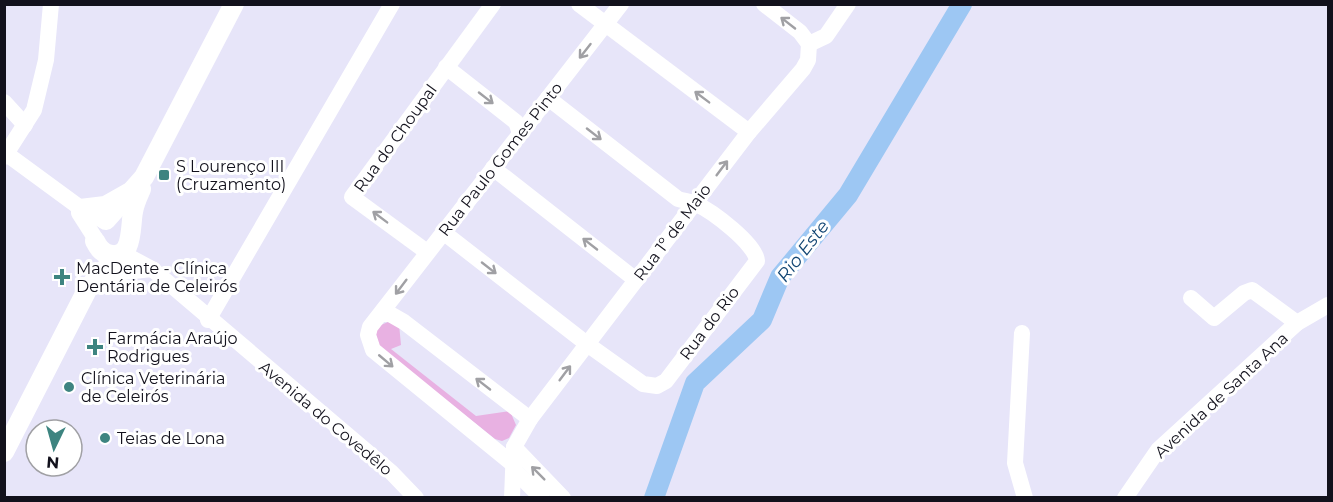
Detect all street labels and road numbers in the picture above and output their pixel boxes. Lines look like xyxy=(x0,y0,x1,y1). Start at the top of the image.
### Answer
street label: Rua Paulo Gomes Pinto xyxy=(434,79,566,240)
street label: Rua do Choupal xyxy=(350,81,441,196)
street label: Rua 1º de Maio xyxy=(630,180,715,284)
street label: Rua do Rio xyxy=(676,283,743,364)
street label: Avenida de Santa Ana xyxy=(1151,329,1292,462)
street label: Avenida do Covedêlo xyxy=(255,357,396,480)

